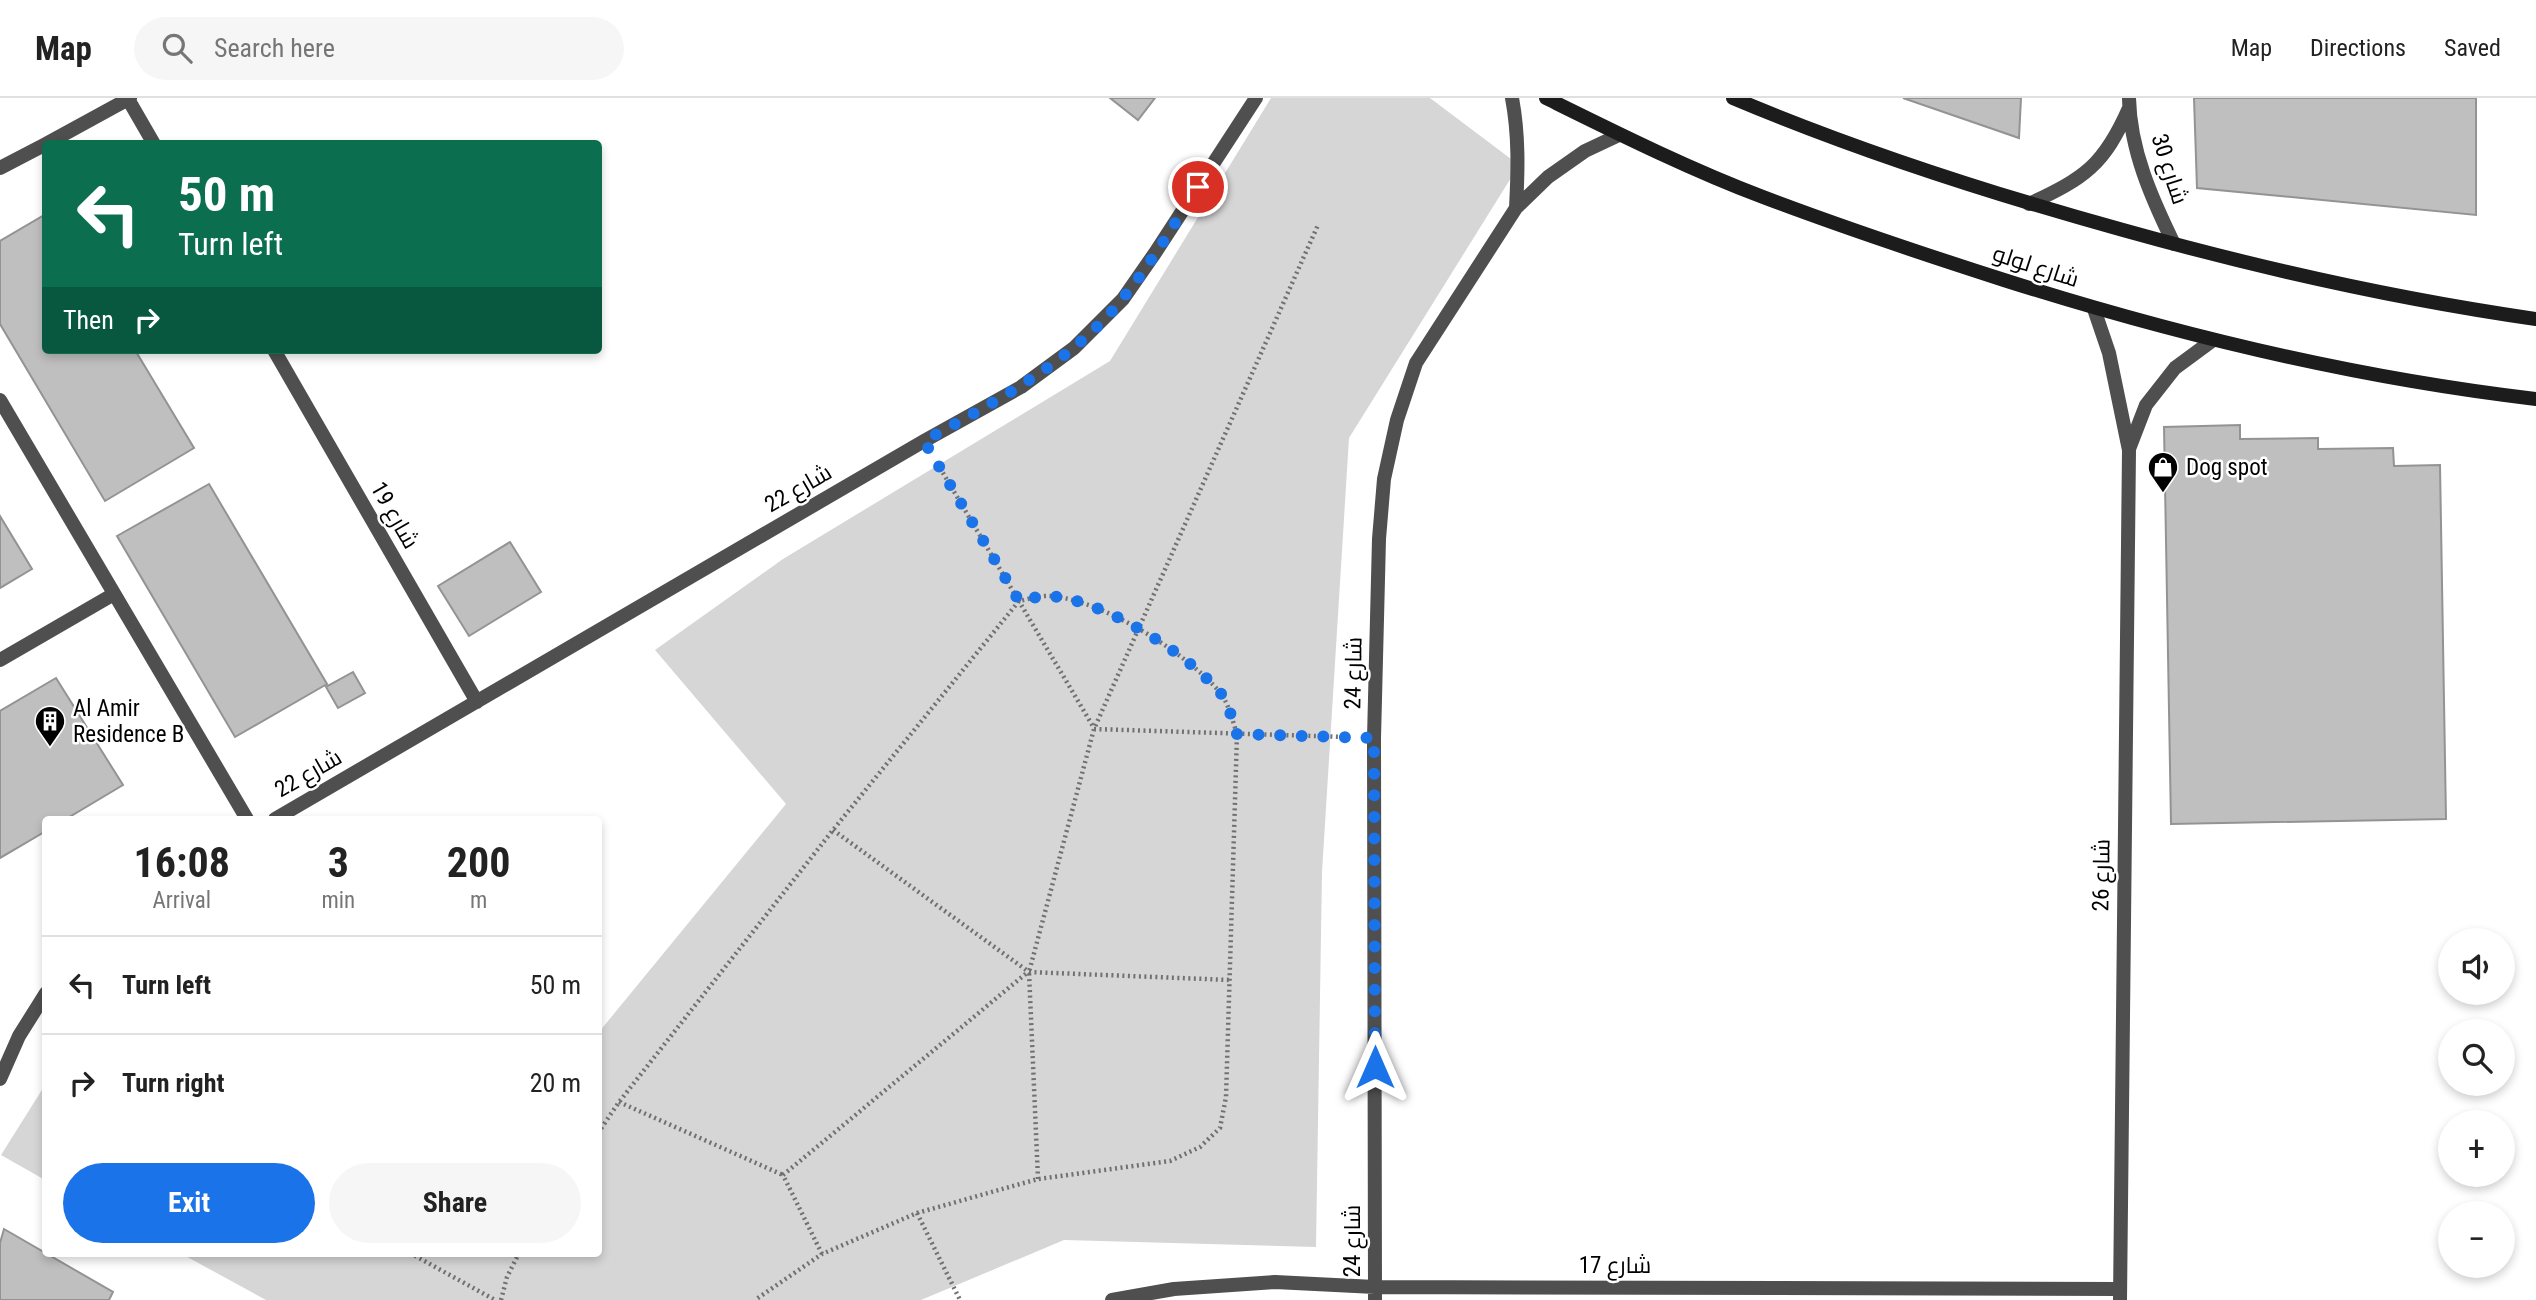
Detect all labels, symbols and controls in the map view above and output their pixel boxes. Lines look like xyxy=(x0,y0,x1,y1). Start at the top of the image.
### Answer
search box xyxy=(134,17,624,80)
text: Map xyxy=(35,29,92,68)
icon: search xyxy=(158,29,196,67)
text: Search here xyxy=(214,33,335,63)
text: Map xyxy=(2231,34,2272,62)
text: Directions xyxy=(2310,34,2406,62)
text: Saved xyxy=(2444,34,2501,62)
street label: شارع 30 xyxy=(2144,130,2194,208)
pin xyxy=(1168,157,1228,217)
text: 50 m xyxy=(178,166,275,223)
icon: left xyxy=(63,168,154,259)
icon: arrive xyxy=(1179,168,1217,206)
text: Turn left xyxy=(178,225,283,263)
street label: شارع لولو xyxy=(1989,240,2082,295)
icon: right xyxy=(128,301,166,339)
text: Then xyxy=(63,305,114,335)
shop icon: Dog spot xyxy=(2146,450,2180,494)
place label: Dog spot xyxy=(2186,454,2267,481)
street label: شارع 22 xyxy=(760,459,837,520)
street label: شارع 19 xyxy=(363,477,424,554)
street label: شارع 24 xyxy=(1339,636,1370,710)
place label: Al Amir Residence B xyxy=(73,695,184,748)
building icon: Al Amir Residence B xyxy=(33,704,67,748)
street label: شارع 22 xyxy=(270,744,347,805)
text: 16:08 xyxy=(134,838,230,887)
text: 3 xyxy=(328,838,349,887)
text: 200 xyxy=(447,838,510,887)
street label: شارع 26 xyxy=(2087,838,2118,912)
text: Arrival xyxy=(152,887,211,914)
text: min xyxy=(321,887,355,914)
text: m xyxy=(470,887,487,914)
map controls xyxy=(2438,928,2515,1278)
button: sound xyxy=(2438,928,2515,1005)
icon: left xyxy=(63,966,101,1004)
text: Turn left xyxy=(122,970,211,1000)
text: 50 m xyxy=(530,970,581,1000)
button: search xyxy=(2438,1019,2515,1096)
position arrow xyxy=(1338,1030,1412,1104)
icon: right xyxy=(63,1064,101,1102)
text: Turn right xyxy=(122,1068,224,1098)
text: 20 m xyxy=(530,1068,581,1098)
button: + xyxy=(2438,1110,2515,1187)
button: Exit xyxy=(63,1163,315,1243)
button: Share xyxy=(329,1163,581,1243)
button: − xyxy=(2438,1201,2515,1278)
street label: شارع 24 xyxy=(1339,1205,1368,1277)
street label: شارع 17 xyxy=(1579,1252,1651,1281)

